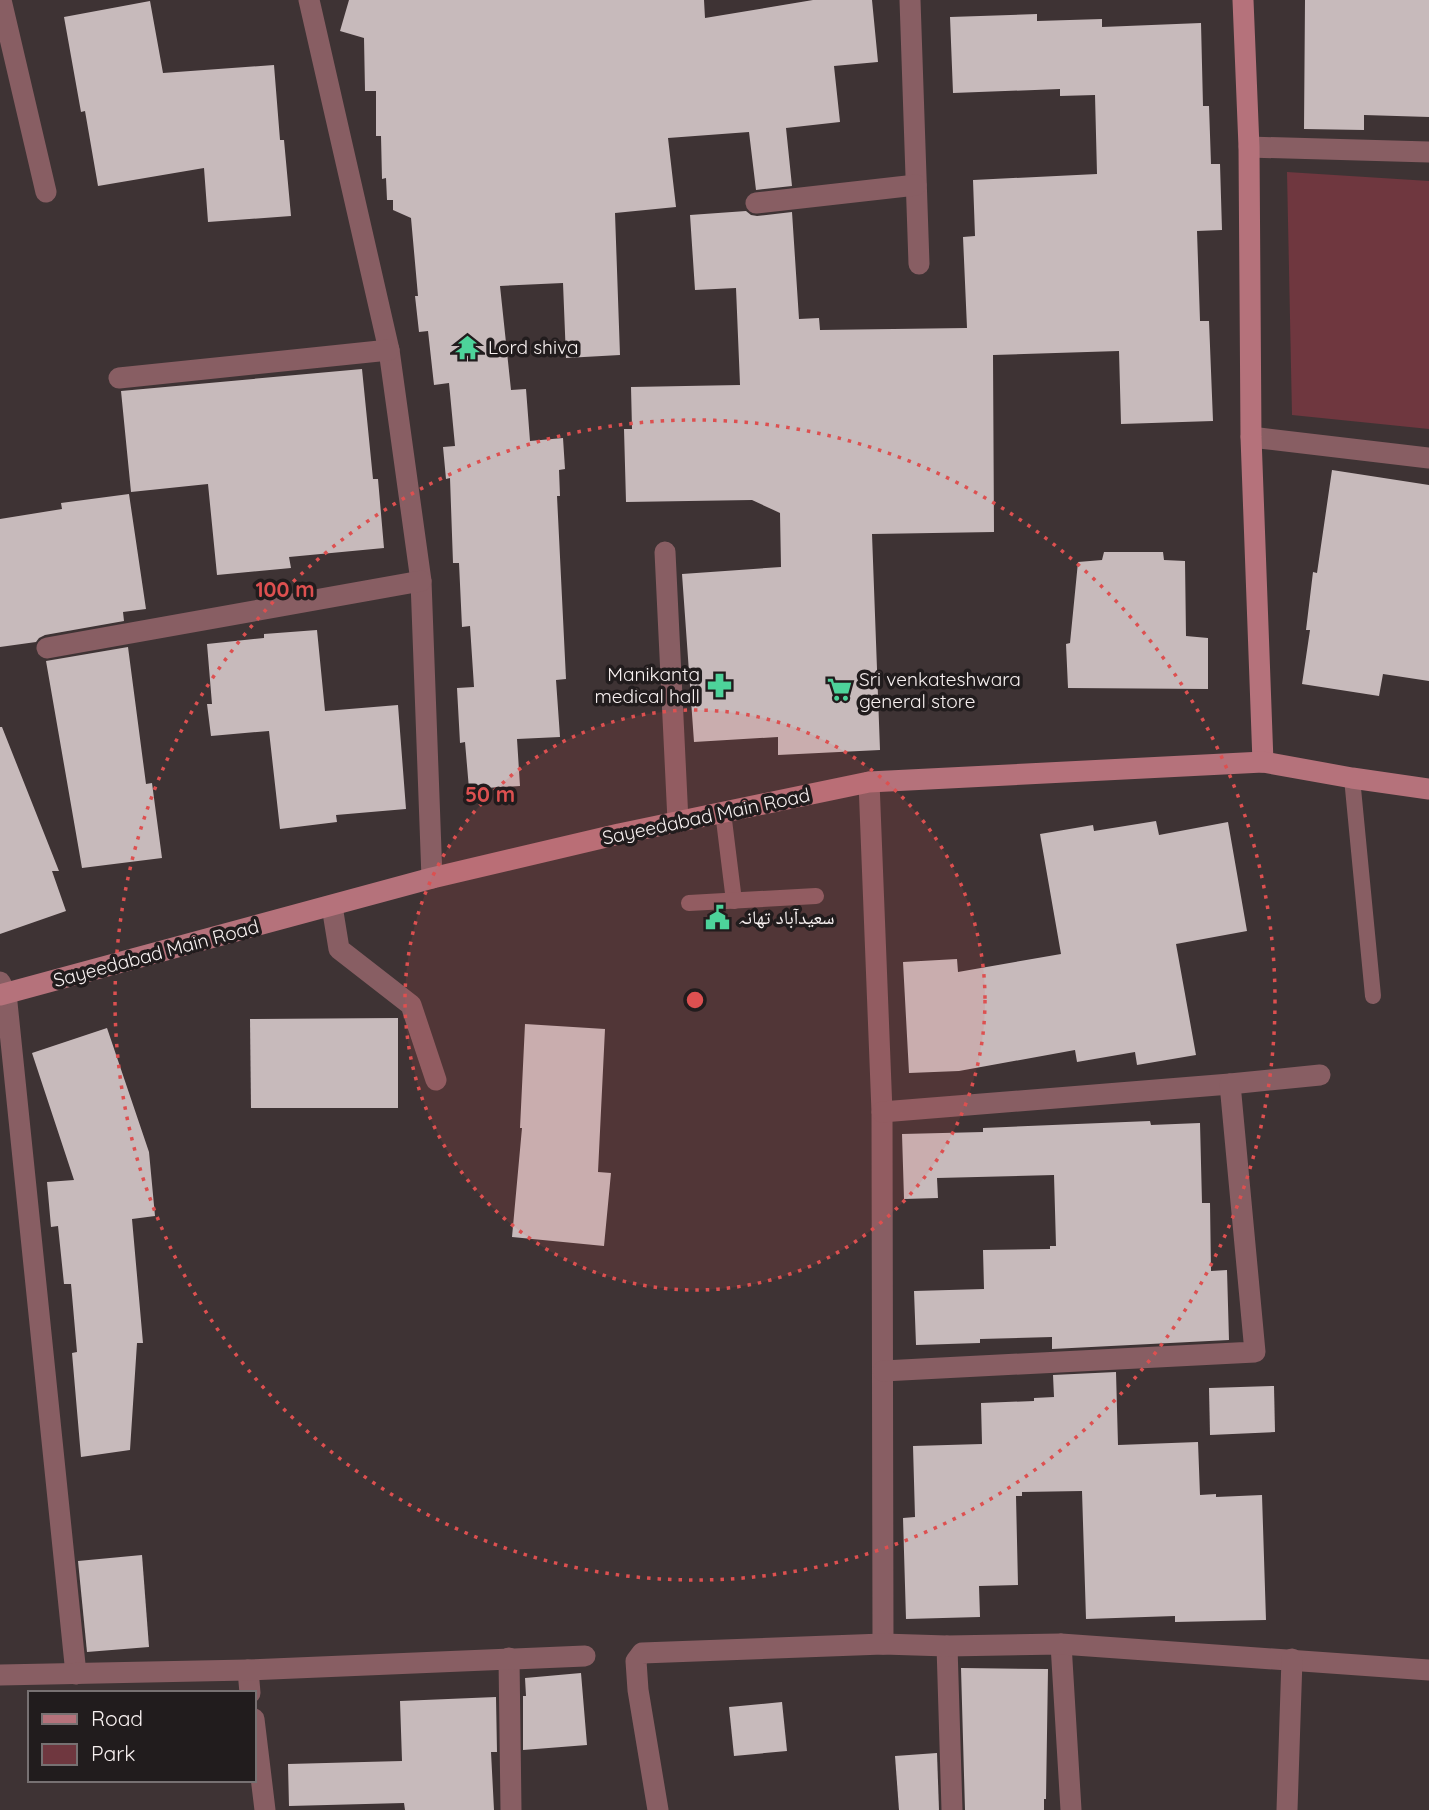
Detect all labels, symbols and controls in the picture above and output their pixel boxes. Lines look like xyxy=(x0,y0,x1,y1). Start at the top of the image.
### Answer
temple icon: Lord shiva xyxy=(454,333,482,361)
place label: Lord shiva xyxy=(488,335,578,359)
text: 100 m xyxy=(255,576,315,602)
place label: Manikanta medical hall xyxy=(594,662,700,708)
place label: Sri venkateshwara general store xyxy=(859,667,1021,713)
pharmacy icon: Manikanta medical hall xyxy=(706,671,734,699)
supermarket icon: Sri venkateshwara general store xyxy=(825,676,853,704)
text: 50 m xyxy=(465,781,515,807)
street label: Sayeedabad Main Road xyxy=(600,782,812,850)
public building icon: سعیدآباد تھانہ xyxy=(704,903,732,931)
place label: سعیدآباد تھانہ xyxy=(738,905,834,929)
street label: Sayeedabad Main Road xyxy=(51,914,261,992)
centre of rings xyxy=(683,988,707,1012)
legend xyxy=(28,1691,256,1782)
text: Road xyxy=(91,1705,143,1731)
text: Park xyxy=(91,1740,135,1766)

